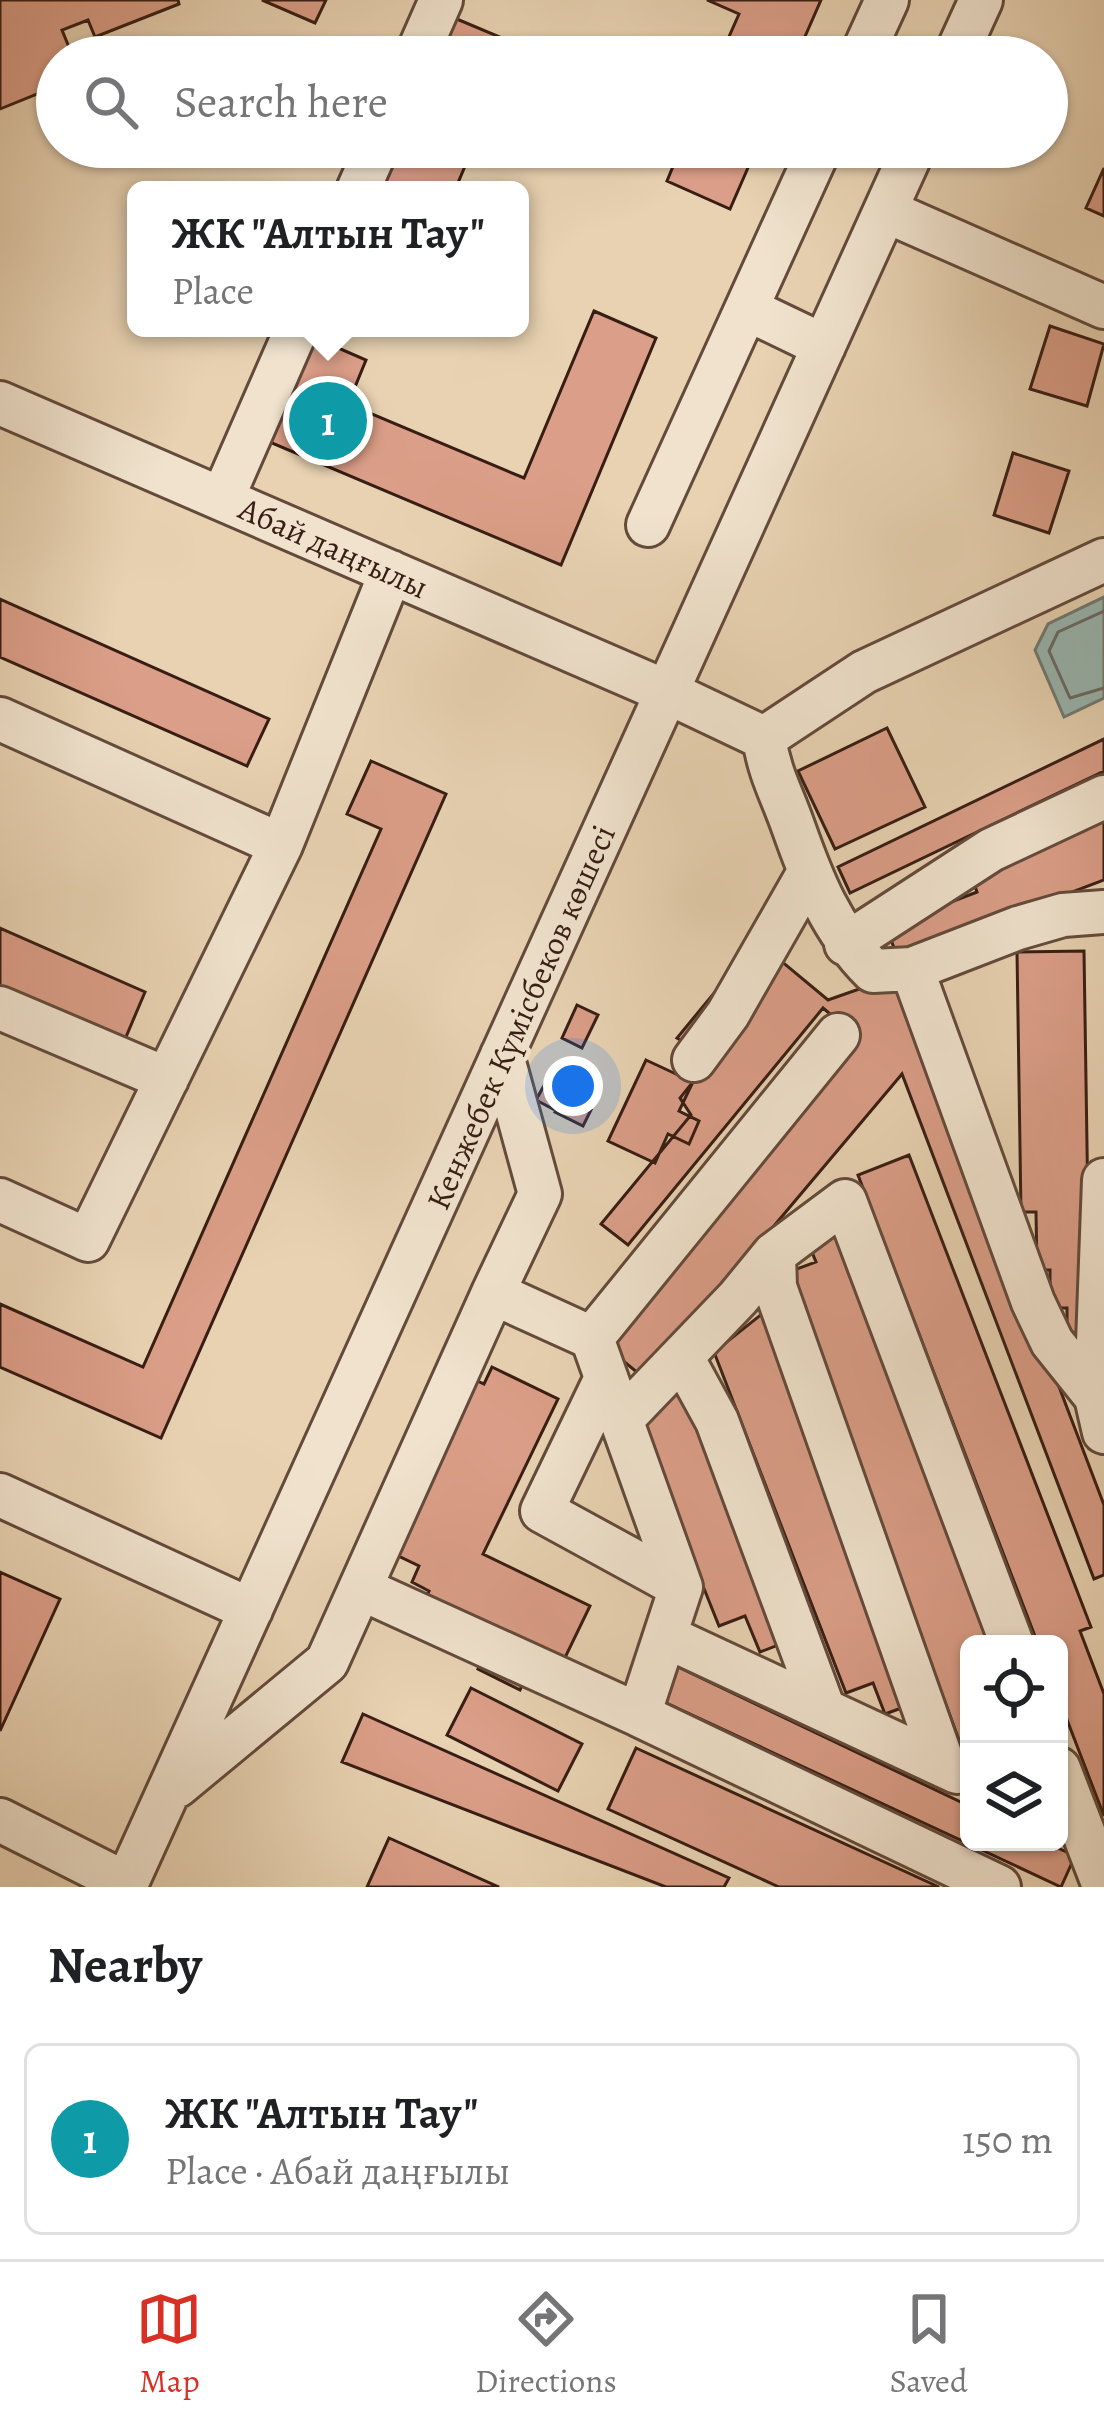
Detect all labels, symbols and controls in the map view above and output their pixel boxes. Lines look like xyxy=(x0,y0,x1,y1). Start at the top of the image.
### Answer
search box xyxy=(36,36,1068,168)
icon: search xyxy=(78,69,144,135)
text: Search here xyxy=(174,71,388,133)
popup xyxy=(127,181,529,337)
text: ЖК "Алтын Тау" xyxy=(171,202,485,264)
text: Place xyxy=(171,264,254,317)
pin: 1 xyxy=(289,376,367,466)
street label: Абай даңғылы xyxy=(231,485,436,609)
street label: Кенжебек Күмісбеков көшесі xyxy=(415,818,626,1217)
your location xyxy=(543,1056,603,1116)
map controls xyxy=(960,1635,1068,1851)
button: locate xyxy=(960,1635,1068,1743)
button: layers xyxy=(960,1743,1068,1851)
text: Nearby xyxy=(48,1930,202,2000)
text: ЖК "Алтын Тау" xyxy=(165,2082,478,2144)
text: 1 xyxy=(83,2113,97,2166)
text: 150 m xyxy=(962,2113,1053,2166)
text: Place · Абай даңғылы xyxy=(165,2144,510,2197)
tab: Map xyxy=(136,2286,202,2403)
tab: Directions xyxy=(475,2286,617,2403)
tab: Saved xyxy=(889,2286,968,2403)

